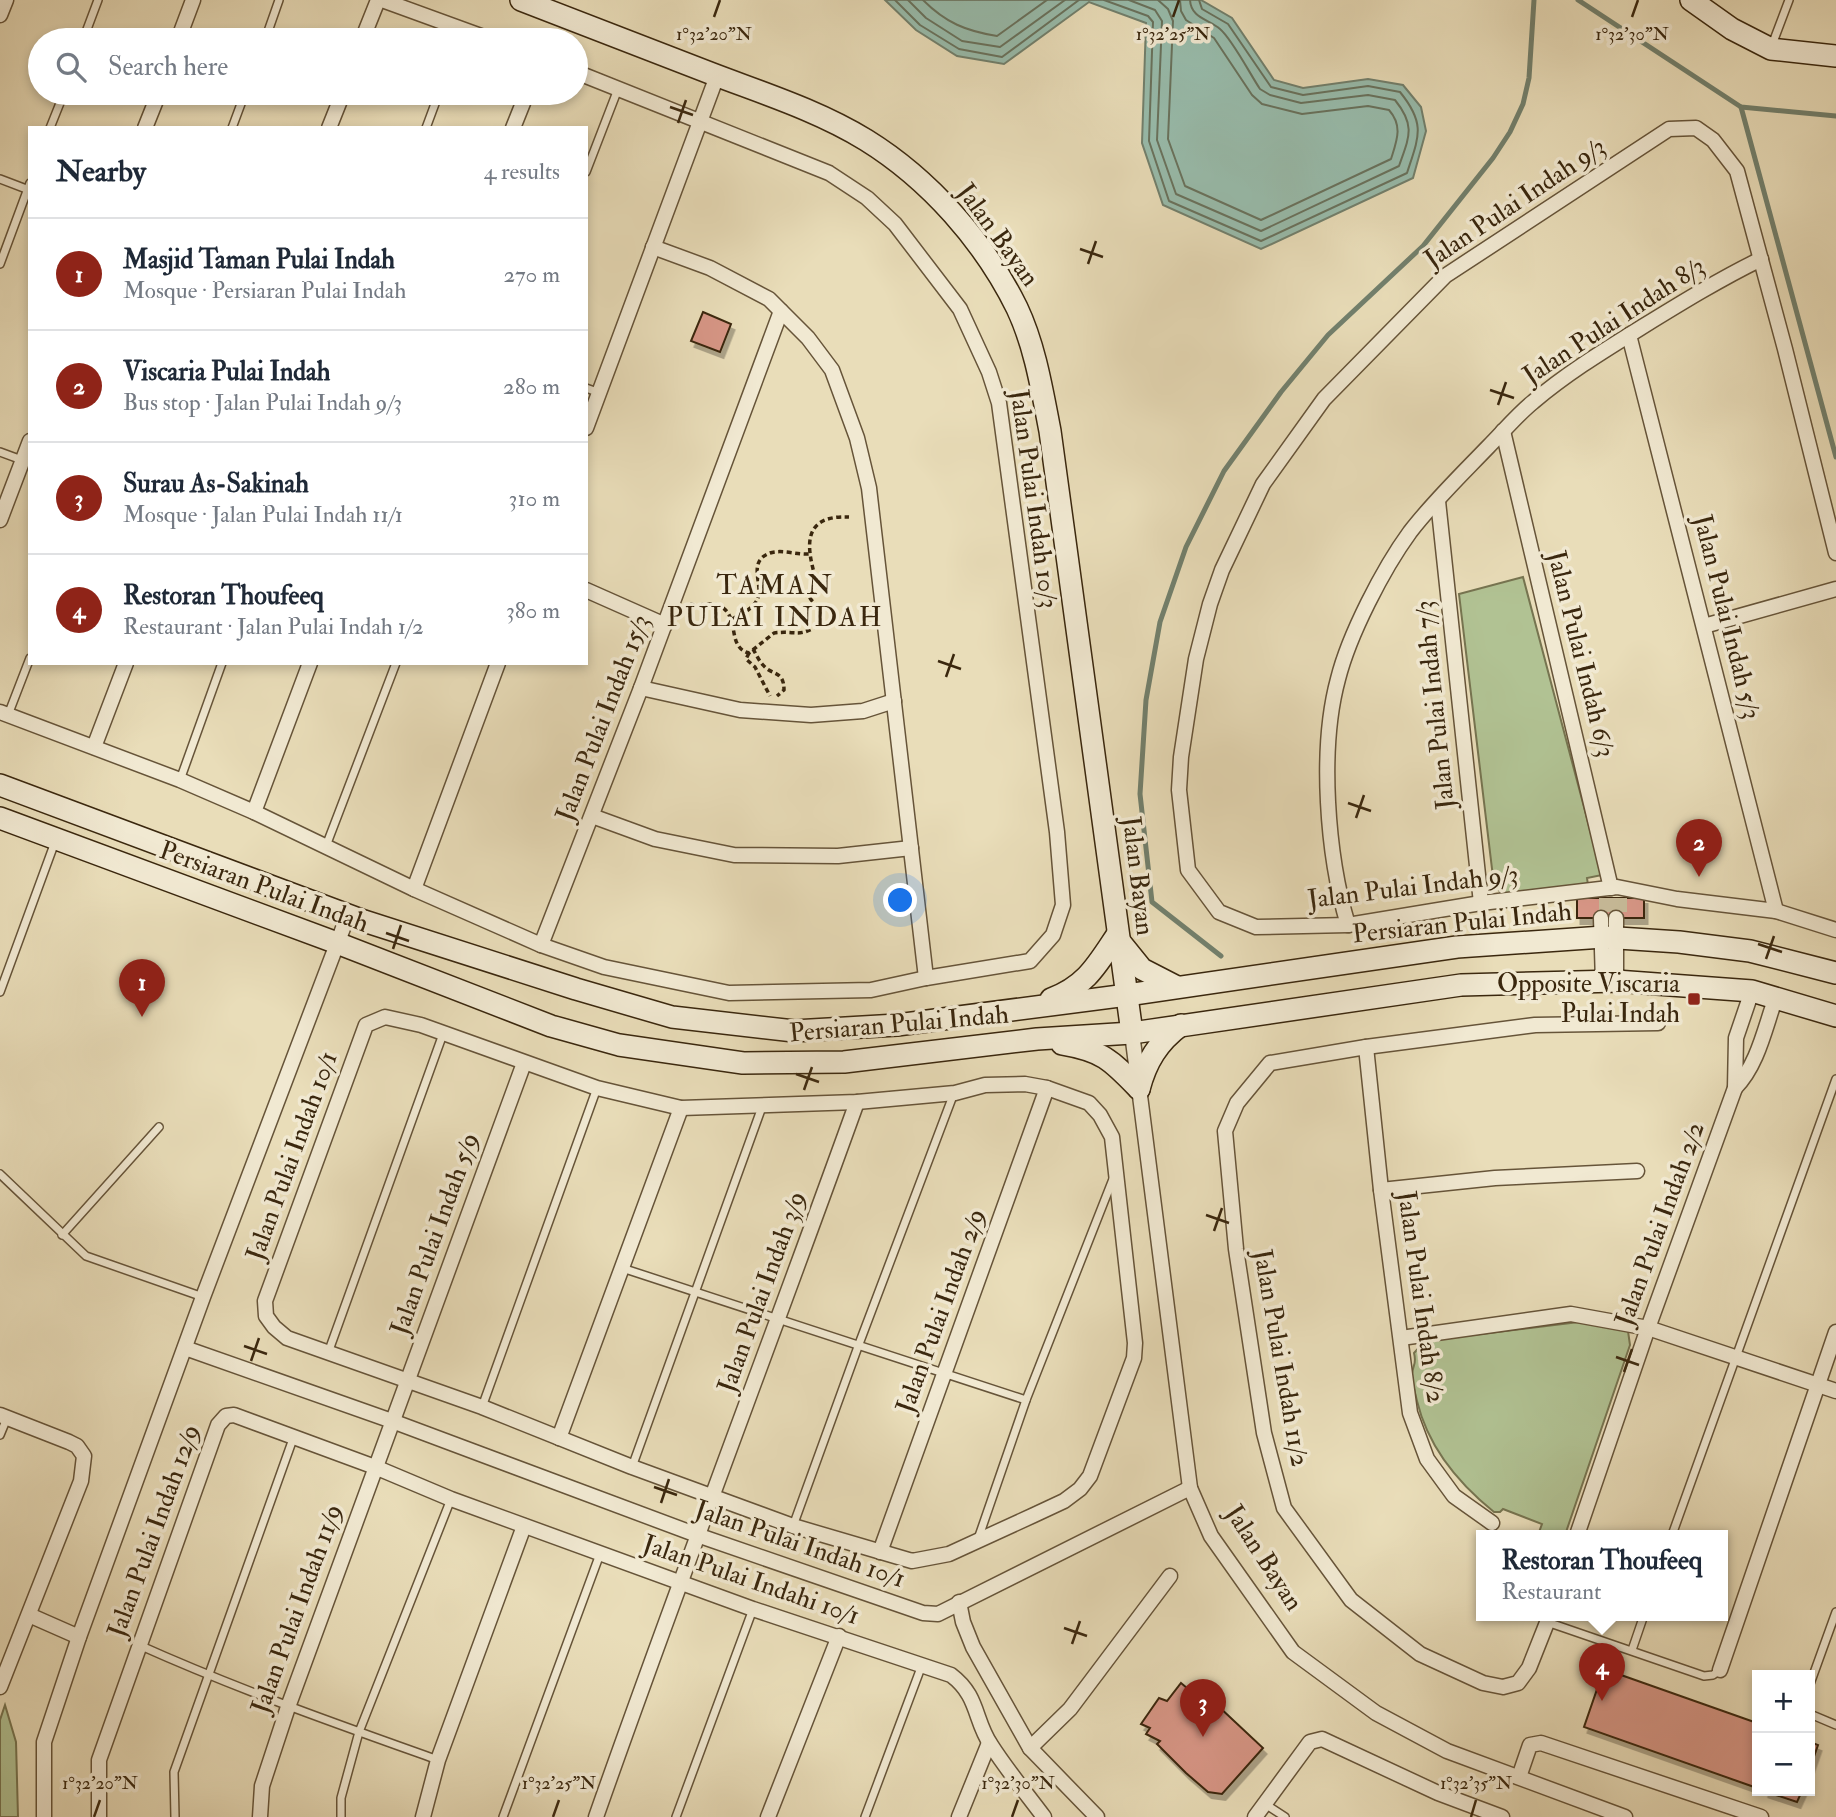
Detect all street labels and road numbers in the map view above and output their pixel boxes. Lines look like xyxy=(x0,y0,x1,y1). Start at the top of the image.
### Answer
street label: Jalan Pulai Indah 9/3 xyxy=(1417,131,1612,276)
street label: Jalan Bayan xyxy=(949,176,1046,293)
street label: Jalan Pulai Indah 8/3 xyxy=(1516,250,1711,392)
street label: Jalan Pulai Indah 10/3 xyxy=(1003,386,1065,611)
street label: Jalan Pulai Indah 5/3 xyxy=(1686,510,1768,723)
street label: Jalan Pulai Indah 6/3 xyxy=(1540,547,1622,761)
street label: Jalan Pulai Indah 7/3 xyxy=(1408,599,1462,812)
street label: Jalan Pulai Indah 15/3 xyxy=(549,610,657,827)
street label: Jalan Bayan xyxy=(1115,814,1161,937)
street label: Persiaran Pulai Indah xyxy=(155,834,373,940)
street label: Jalan Pulai Indah 9/3 xyxy=(1305,858,1520,916)
street label: Persiaran Pulai Indah xyxy=(1351,896,1574,950)
street label: Persiaran Pulai Indah xyxy=(788,998,1010,1050)
street label: Jalan Pulai Indah 10/1 xyxy=(239,1047,345,1266)
street label: Jalan Pulai Indah 2/2 xyxy=(1608,1118,1712,1331)
street label: Jalan Pulai Indah 5/9 xyxy=(383,1129,486,1340)
street label: Jalan Pulai Indah 3/9 xyxy=(710,1187,813,1398)
street label: Jalan Pulai Indah 8/2 xyxy=(1390,1188,1452,1405)
street label: Jalan Pulai Indah 2/9 xyxy=(889,1205,993,1418)
street label: Jalan Pulai Indah 11/2 xyxy=(1246,1246,1316,1469)
street label: Jalan Pulai Indah 12/9 xyxy=(100,1420,207,1643)
street label: Jalan Pulai Indah 10/1 xyxy=(690,1493,909,1595)
street label: Jalan Bayan xyxy=(1217,1498,1310,1617)
street label: Jalan Pulai Indah 11/9 xyxy=(244,1500,350,1719)
street label: Jalan Pulai Indahi 10/1 xyxy=(637,1528,864,1632)

